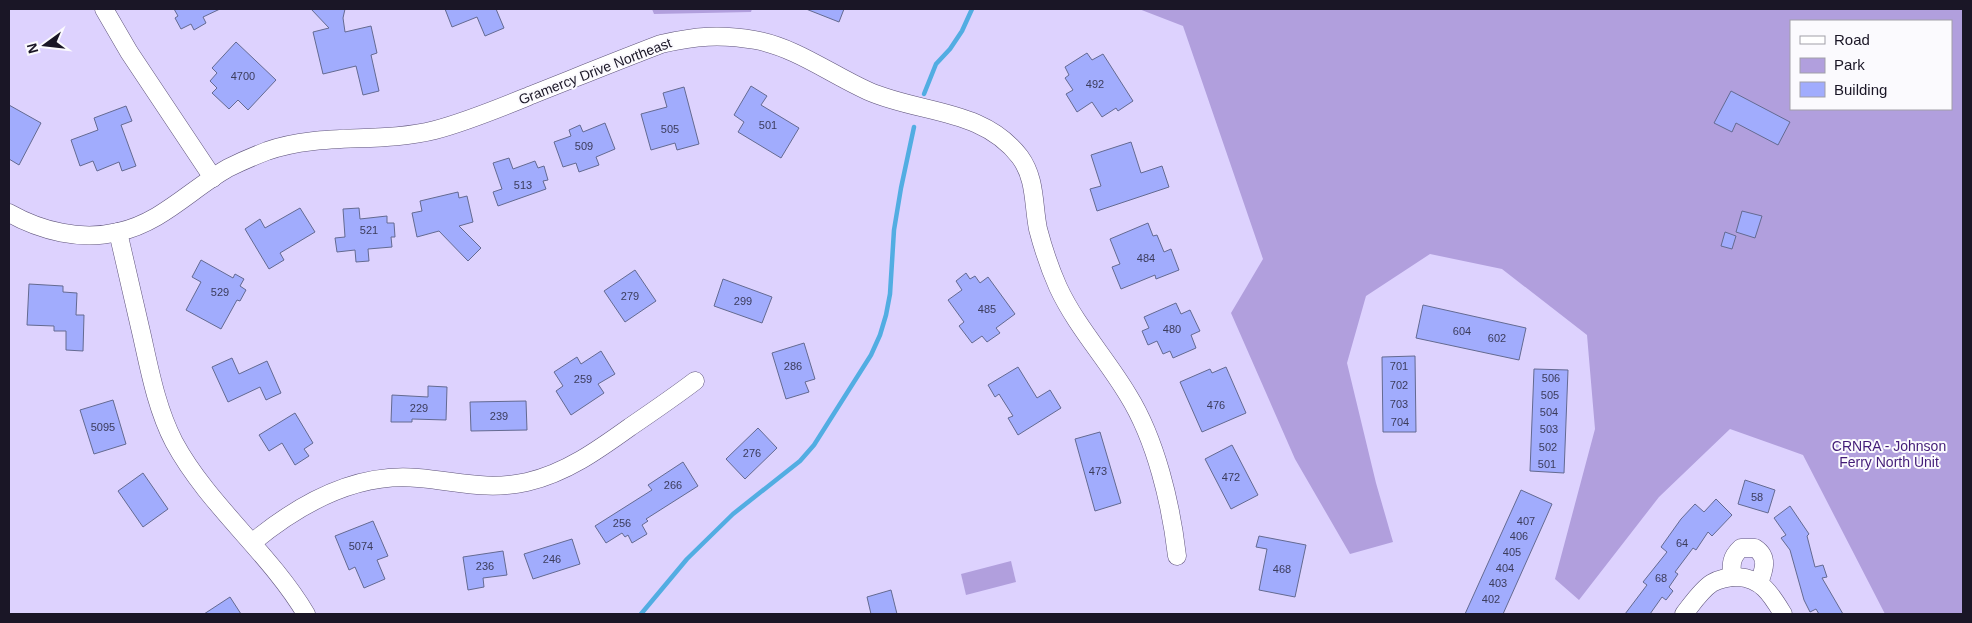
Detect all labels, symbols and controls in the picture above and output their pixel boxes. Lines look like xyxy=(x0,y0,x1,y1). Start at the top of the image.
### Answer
north arrow xyxy=(20,20,70,70)
legend xyxy=(1790,20,1952,110)
text: Road xyxy=(1834,31,1870,48)
street label: Gramercy Drive Northeast xyxy=(516,34,674,108)
text: N xyxy=(23,41,41,55)
text: Park xyxy=(1834,56,1865,73)
house number: 4700 xyxy=(231,70,255,82)
house number: 492 xyxy=(1086,78,1104,90)
text: Building xyxy=(1834,81,1887,98)
house number: 501 xyxy=(759,119,777,131)
house number: 505 xyxy=(661,123,679,135)
house number: 509 xyxy=(575,140,593,152)
house number: 513 xyxy=(514,179,532,191)
house number: 521 xyxy=(360,224,378,236)
house number: 484 xyxy=(1137,252,1155,264)
house number: 529 xyxy=(211,286,229,298)
house number: 279 xyxy=(621,290,639,302)
house number: 299 xyxy=(734,295,752,307)
house number: 485 xyxy=(978,303,996,315)
house number: 480 xyxy=(1163,323,1181,335)
house number: 604 xyxy=(1453,325,1471,337)
house number: 602 xyxy=(1488,332,1506,344)
house number: 286 xyxy=(784,360,802,372)
house number: 701 xyxy=(1390,360,1408,372)
house number: 506 xyxy=(1542,372,1560,384)
house number: 259 xyxy=(574,373,592,385)
house number: 702 xyxy=(1390,379,1408,391)
house number: 505 xyxy=(1541,389,1559,401)
house number: 703 xyxy=(1390,398,1408,410)
house number: 476 xyxy=(1207,399,1225,411)
house number: 229 xyxy=(410,402,428,414)
house number: 504 xyxy=(1540,406,1558,418)
house number: 239 xyxy=(490,410,508,422)
house number: 704 xyxy=(1391,416,1409,428)
house number: 5095 xyxy=(91,421,115,433)
house number: 503 xyxy=(1540,423,1558,435)
park label: CRNRA - Johnson Ferry North Unit xyxy=(1832,438,1946,470)
house number: 502 xyxy=(1539,441,1557,453)
house number: 276 xyxy=(743,447,761,459)
house number: 501 xyxy=(1538,458,1556,470)
house number: 473 xyxy=(1089,465,1107,477)
house number: 472 xyxy=(1222,471,1240,483)
house number: 266 xyxy=(664,479,682,491)
house number: 58 xyxy=(1751,491,1763,503)
house number: 407 xyxy=(1517,515,1535,527)
house number: 256 xyxy=(613,517,631,529)
house number: 406 xyxy=(1510,530,1528,542)
house number: 64 xyxy=(1676,537,1688,549)
house number: 5074 xyxy=(349,540,373,552)
house number: 405 xyxy=(1503,546,1521,558)
house number: 246 xyxy=(543,553,561,565)
house number: 236 xyxy=(476,560,494,572)
house number: 404 xyxy=(1496,562,1514,574)
house number: 468 xyxy=(1273,563,1291,575)
house number: 68 xyxy=(1655,572,1667,584)
house number: 403 xyxy=(1489,577,1507,589)
house number: 402 xyxy=(1482,593,1500,605)

